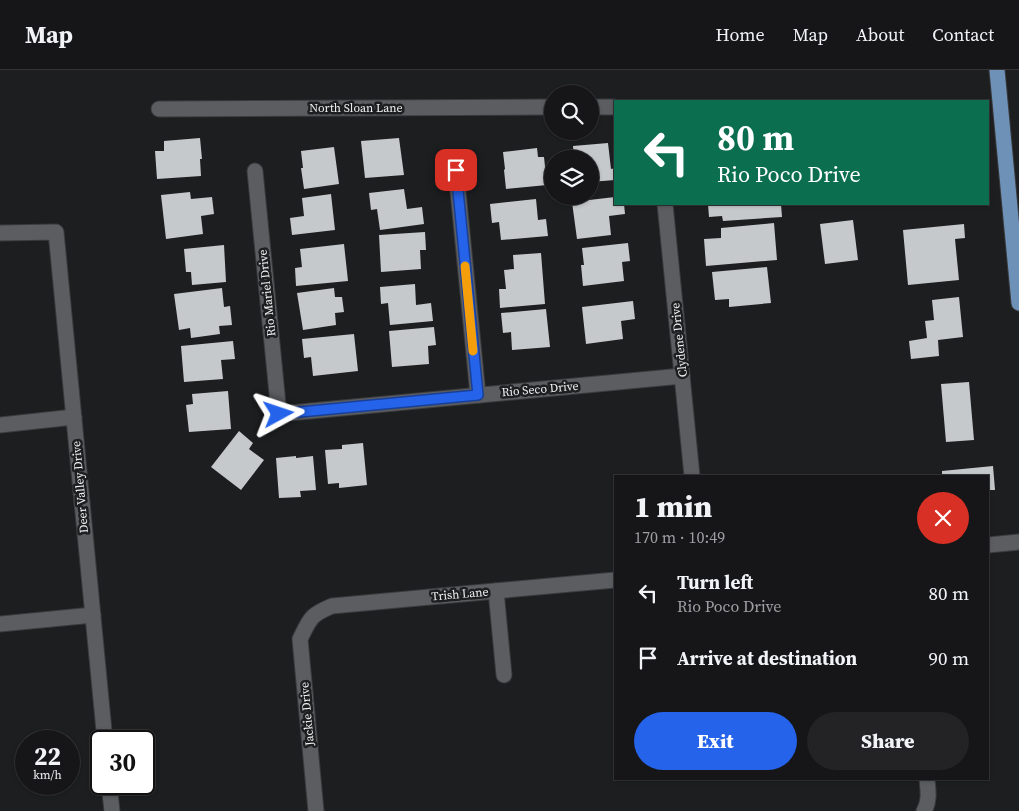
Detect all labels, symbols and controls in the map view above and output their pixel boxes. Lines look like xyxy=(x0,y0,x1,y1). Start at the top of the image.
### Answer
text: Map xyxy=(25,18,73,51)
text: Home xyxy=(716,22,765,47)
text: Map xyxy=(793,22,828,47)
text: About xyxy=(856,22,904,47)
text: Contact xyxy=(932,22,994,47)
map controls xyxy=(544,85,599,205)
button: search xyxy=(544,85,599,140)
street label: North Sloan Lane xyxy=(309,100,403,116)
text: 80 m xyxy=(717,114,794,162)
icon: left xyxy=(634,120,699,185)
pin xyxy=(435,149,477,191)
button: layers xyxy=(544,150,599,205)
icon: arrive xyxy=(442,156,470,184)
text: Rio Poco Drive xyxy=(717,159,861,189)
street label: Rio Mariel Drive xyxy=(254,249,280,337)
street label: Clydene Drive xyxy=(667,302,691,378)
street label: Rio Seco Drive xyxy=(501,378,579,400)
position arrow xyxy=(252,387,304,439)
street label: Deer Valley Drive xyxy=(68,440,92,534)
text: 1 min xyxy=(634,486,712,527)
button: close xyxy=(917,492,969,544)
text: 170 m · 10:49 xyxy=(634,526,725,548)
text: Turn left xyxy=(677,569,753,595)
icon: left xyxy=(634,579,662,607)
text: 80 m xyxy=(928,580,969,606)
street label: Trish Lane xyxy=(431,584,489,604)
text: Rio Poco Drive xyxy=(677,595,781,617)
icon: arrive xyxy=(634,644,662,672)
text: Arrive at destination xyxy=(677,645,857,671)
text: 90 m xyxy=(928,645,969,671)
street label: Jackie Drive xyxy=(296,681,318,748)
button: Exit xyxy=(634,712,797,770)
button: Share xyxy=(807,712,969,770)
speed limit sign: 30 xyxy=(90,730,155,795)
text: 22 xyxy=(34,739,61,773)
text: km/h xyxy=(33,767,62,783)

